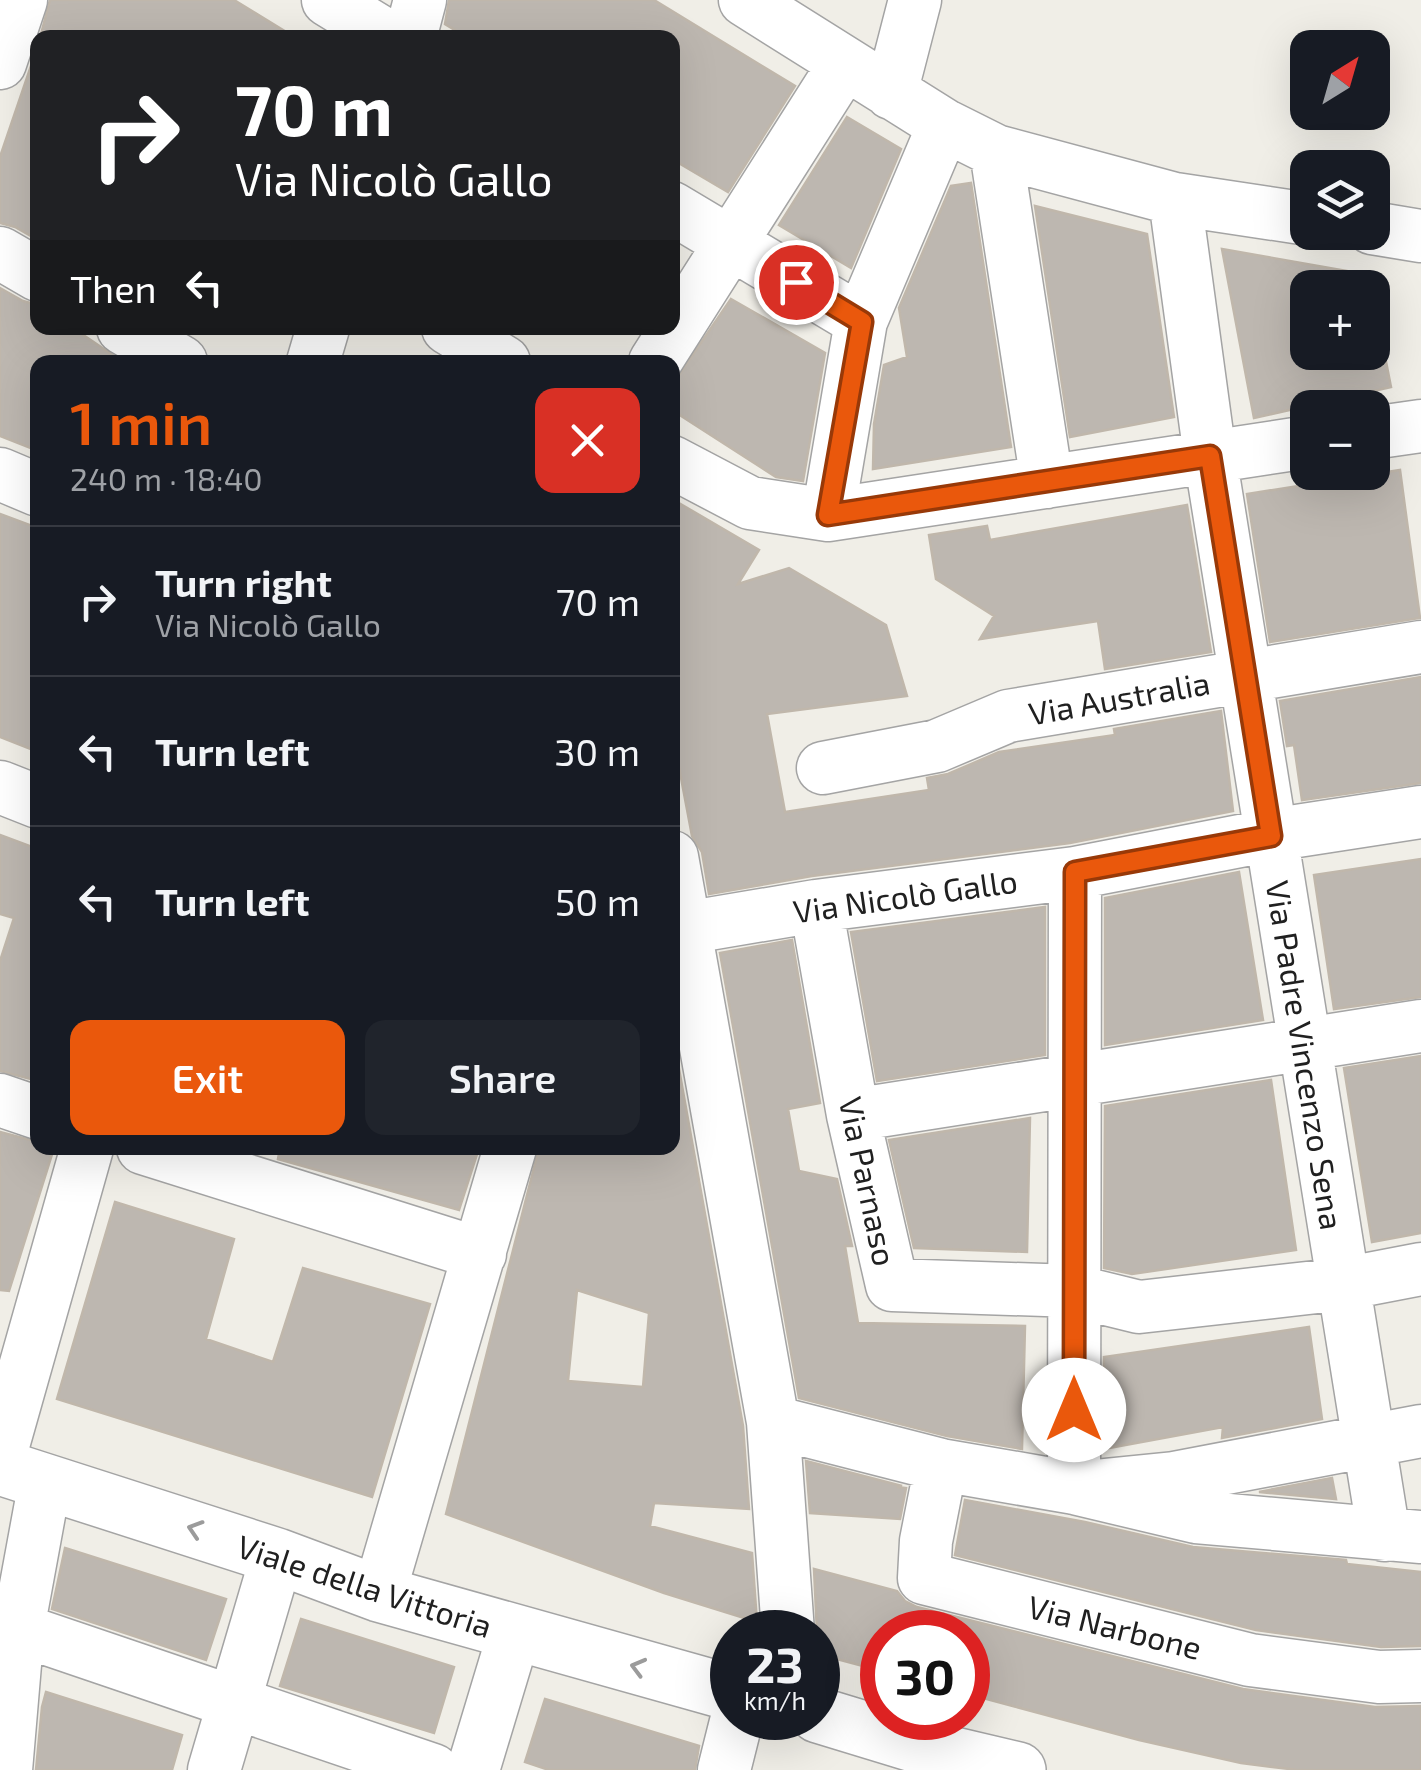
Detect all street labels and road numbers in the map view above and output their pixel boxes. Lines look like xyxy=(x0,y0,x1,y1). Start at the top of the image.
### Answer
street label: Via Australia xyxy=(1025,662,1213,732)
street label: Via Nicolò Gallo xyxy=(791,860,1019,930)
street label: Via Padre Vincenzo Sena xyxy=(1260,878,1352,1232)
street label: Via Parnaso xyxy=(833,1093,905,1269)
street label: Viale della Vittoria xyxy=(233,1526,497,1644)
street label: Via Narbone xyxy=(1024,1586,1206,1666)

